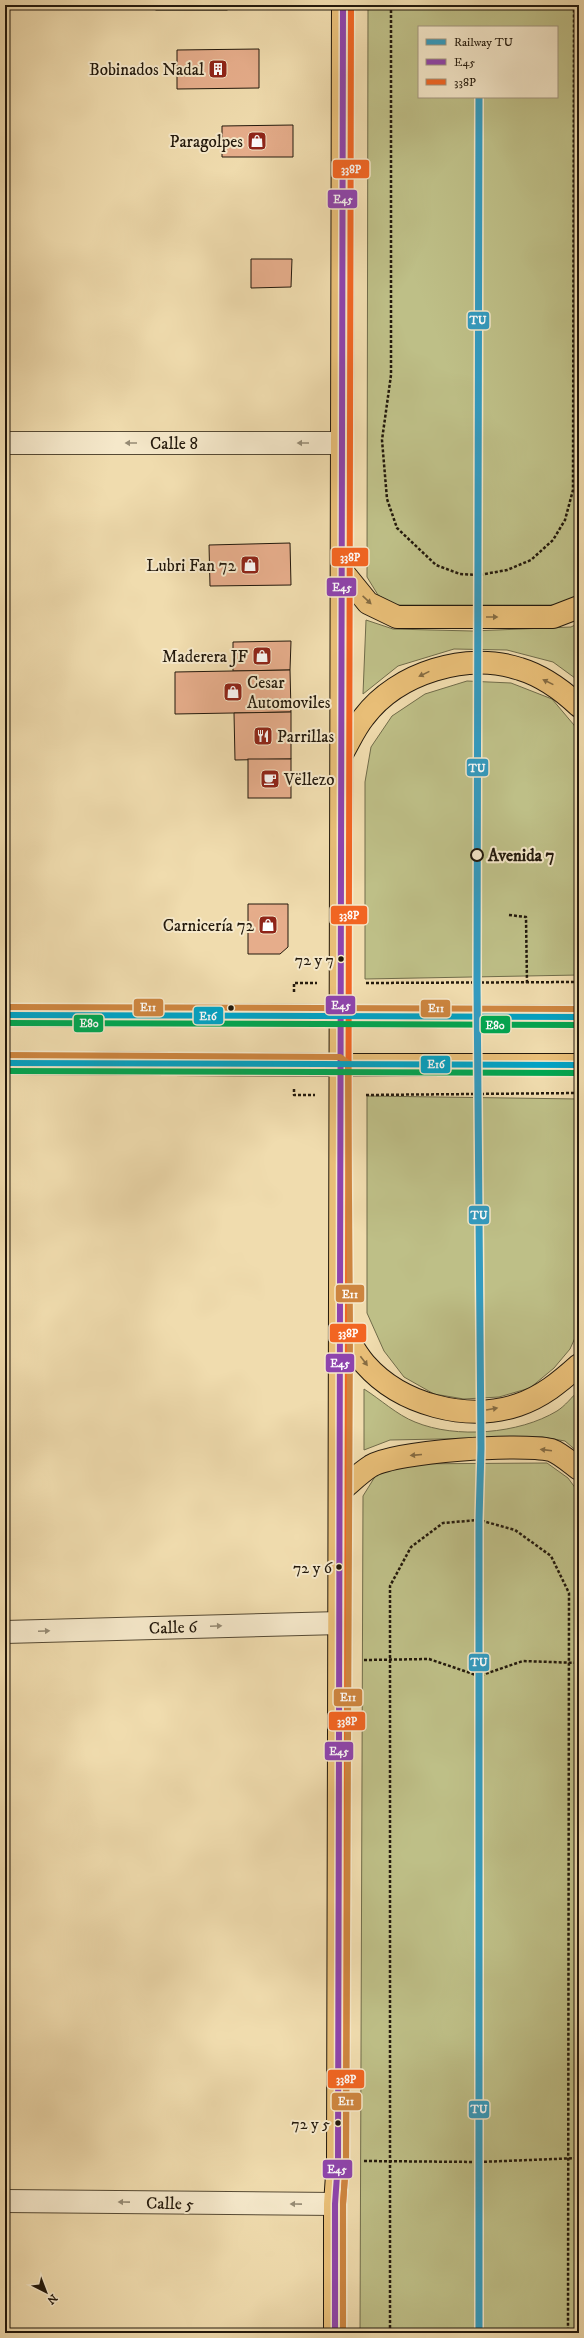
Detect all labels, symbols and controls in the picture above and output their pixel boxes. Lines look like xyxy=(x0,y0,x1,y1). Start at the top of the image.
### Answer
legend xyxy=(418,26,558,98)
text: Railway TU xyxy=(454,35,513,50)
text: E45 xyxy=(454,55,475,70)
building icon: Bobinados Nadal xyxy=(207,58,229,80)
place label: Bobinados Nadal xyxy=(89,59,204,81)
text: 338P xyxy=(454,75,476,90)
shop icon: Paragolpes xyxy=(246,130,268,152)
place label: Paragolpes xyxy=(170,131,243,153)
line badge: 338P xyxy=(332,159,370,179)
text: 338P xyxy=(341,163,362,177)
line badge: E45 xyxy=(327,189,358,209)
text: E45 xyxy=(333,193,353,207)
line badge: TU xyxy=(467,311,490,330)
text: TU xyxy=(469,314,487,328)
street label: Calle 8 xyxy=(150,433,198,455)
one-way arrow xyxy=(124,440,137,446)
one-way arrow xyxy=(296,440,309,446)
line badge: 338P xyxy=(331,547,369,567)
text: 338P xyxy=(340,551,361,565)
shop icon: Lubri Fan 72 xyxy=(239,554,261,576)
place label: Lubri Fan 72 xyxy=(146,555,237,577)
line badge: E45 xyxy=(326,577,357,597)
text: E45 xyxy=(332,581,352,595)
one-way arrow xyxy=(362,596,372,605)
one-way arrow xyxy=(486,614,498,621)
shop icon: Maderera JF xyxy=(251,645,273,667)
place label: Maderera JF xyxy=(162,646,249,668)
one-way arrow xyxy=(418,671,429,677)
place label: Cesar Automoviles xyxy=(247,672,331,714)
one-way arrow xyxy=(543,679,554,686)
shop icon: Cesar Automoviles xyxy=(222,681,244,703)
restaurant icon: Parrillas xyxy=(252,725,274,747)
place label: Parrillas xyxy=(277,726,335,748)
line badge: TU xyxy=(466,758,489,777)
text: TU xyxy=(468,762,486,776)
cafe icon: Vëllezo xyxy=(259,768,281,790)
place label: Vëllezo xyxy=(283,769,334,791)
place label: Avenida 7 xyxy=(487,845,555,867)
marker: Avenida 7 xyxy=(470,848,484,862)
line badge: 338P xyxy=(330,905,368,925)
text: 338P xyxy=(339,909,360,923)
shop icon: Carnicería 72 xyxy=(257,914,279,936)
place label: Carnicería 72 xyxy=(163,915,255,937)
place label: 72 y 7 xyxy=(295,950,334,970)
marker: 72 y 7 xyxy=(336,954,346,964)
line badge: E45 xyxy=(325,995,356,1015)
line badge: E11 xyxy=(133,998,164,1017)
text: E45 xyxy=(331,999,351,1013)
line badge: E11 xyxy=(420,999,451,1018)
text: E11 xyxy=(140,1001,156,1015)
text: E11 xyxy=(428,1002,444,1016)
unlabelled marker xyxy=(226,1003,236,1013)
line badge: E16 xyxy=(193,1006,224,1025)
text: E16 xyxy=(199,1010,218,1024)
line badge: E80 xyxy=(73,1014,104,1033)
line badge: E80 xyxy=(480,1015,511,1034)
text: E80 xyxy=(79,1017,99,1031)
text: E80 xyxy=(485,1019,505,1033)
line badge: E16 xyxy=(420,1055,451,1074)
text: E16 xyxy=(427,1058,446,1072)
line badge: TU xyxy=(468,1205,490,1225)
text: TU xyxy=(470,1209,488,1223)
line badge: E11 xyxy=(335,1284,365,1303)
text: E11 xyxy=(342,1288,358,1302)
line badge: 338P xyxy=(329,1323,367,1343)
text: 338P xyxy=(338,1327,359,1341)
line badge: E45 xyxy=(325,1353,355,1373)
one-way arrow xyxy=(359,1355,368,1366)
text: E45 xyxy=(330,1357,350,1371)
one-way arrow xyxy=(486,1406,498,1412)
one-way arrow xyxy=(539,1447,552,1453)
one-way arrow xyxy=(410,1451,422,1458)
place label: 72 y 6 xyxy=(293,1558,333,1578)
marker: 72 y 6 xyxy=(334,1562,344,1572)
street label: Calle 6 xyxy=(149,1616,199,1640)
one-way arrow xyxy=(210,1623,223,1629)
one-way arrow xyxy=(38,1628,51,1634)
line badge: TU xyxy=(468,1653,490,1672)
text: TU xyxy=(470,1656,488,1670)
line badge: E11 xyxy=(333,1688,363,1707)
text: E11 xyxy=(340,1691,356,1705)
line badge: 338P xyxy=(328,1711,366,1731)
text: 338P xyxy=(337,1715,358,1729)
line badge: E45 xyxy=(324,1741,354,1761)
text: E45 xyxy=(329,1745,349,1759)
line badge: 338P xyxy=(327,2069,365,2089)
text: 338P xyxy=(336,2073,357,2087)
line badge: E11 xyxy=(331,2092,362,2111)
text: E11 xyxy=(338,2095,354,2109)
line badge: TU xyxy=(468,2100,490,2119)
text: TU xyxy=(470,2103,488,2117)
place label: 72 y 5 xyxy=(291,2114,330,2134)
marker: 72 y 5 xyxy=(333,2118,343,2128)
line badge: E45 xyxy=(322,2159,353,2179)
text: E45 xyxy=(327,2163,347,2177)
street label: Calle 5 xyxy=(146,2193,195,2215)
one-way arrow xyxy=(117,2199,130,2205)
one-way arrow xyxy=(289,2201,302,2207)
north arrow xyxy=(26,2272,66,2312)
text: N xyxy=(44,2290,60,2307)

